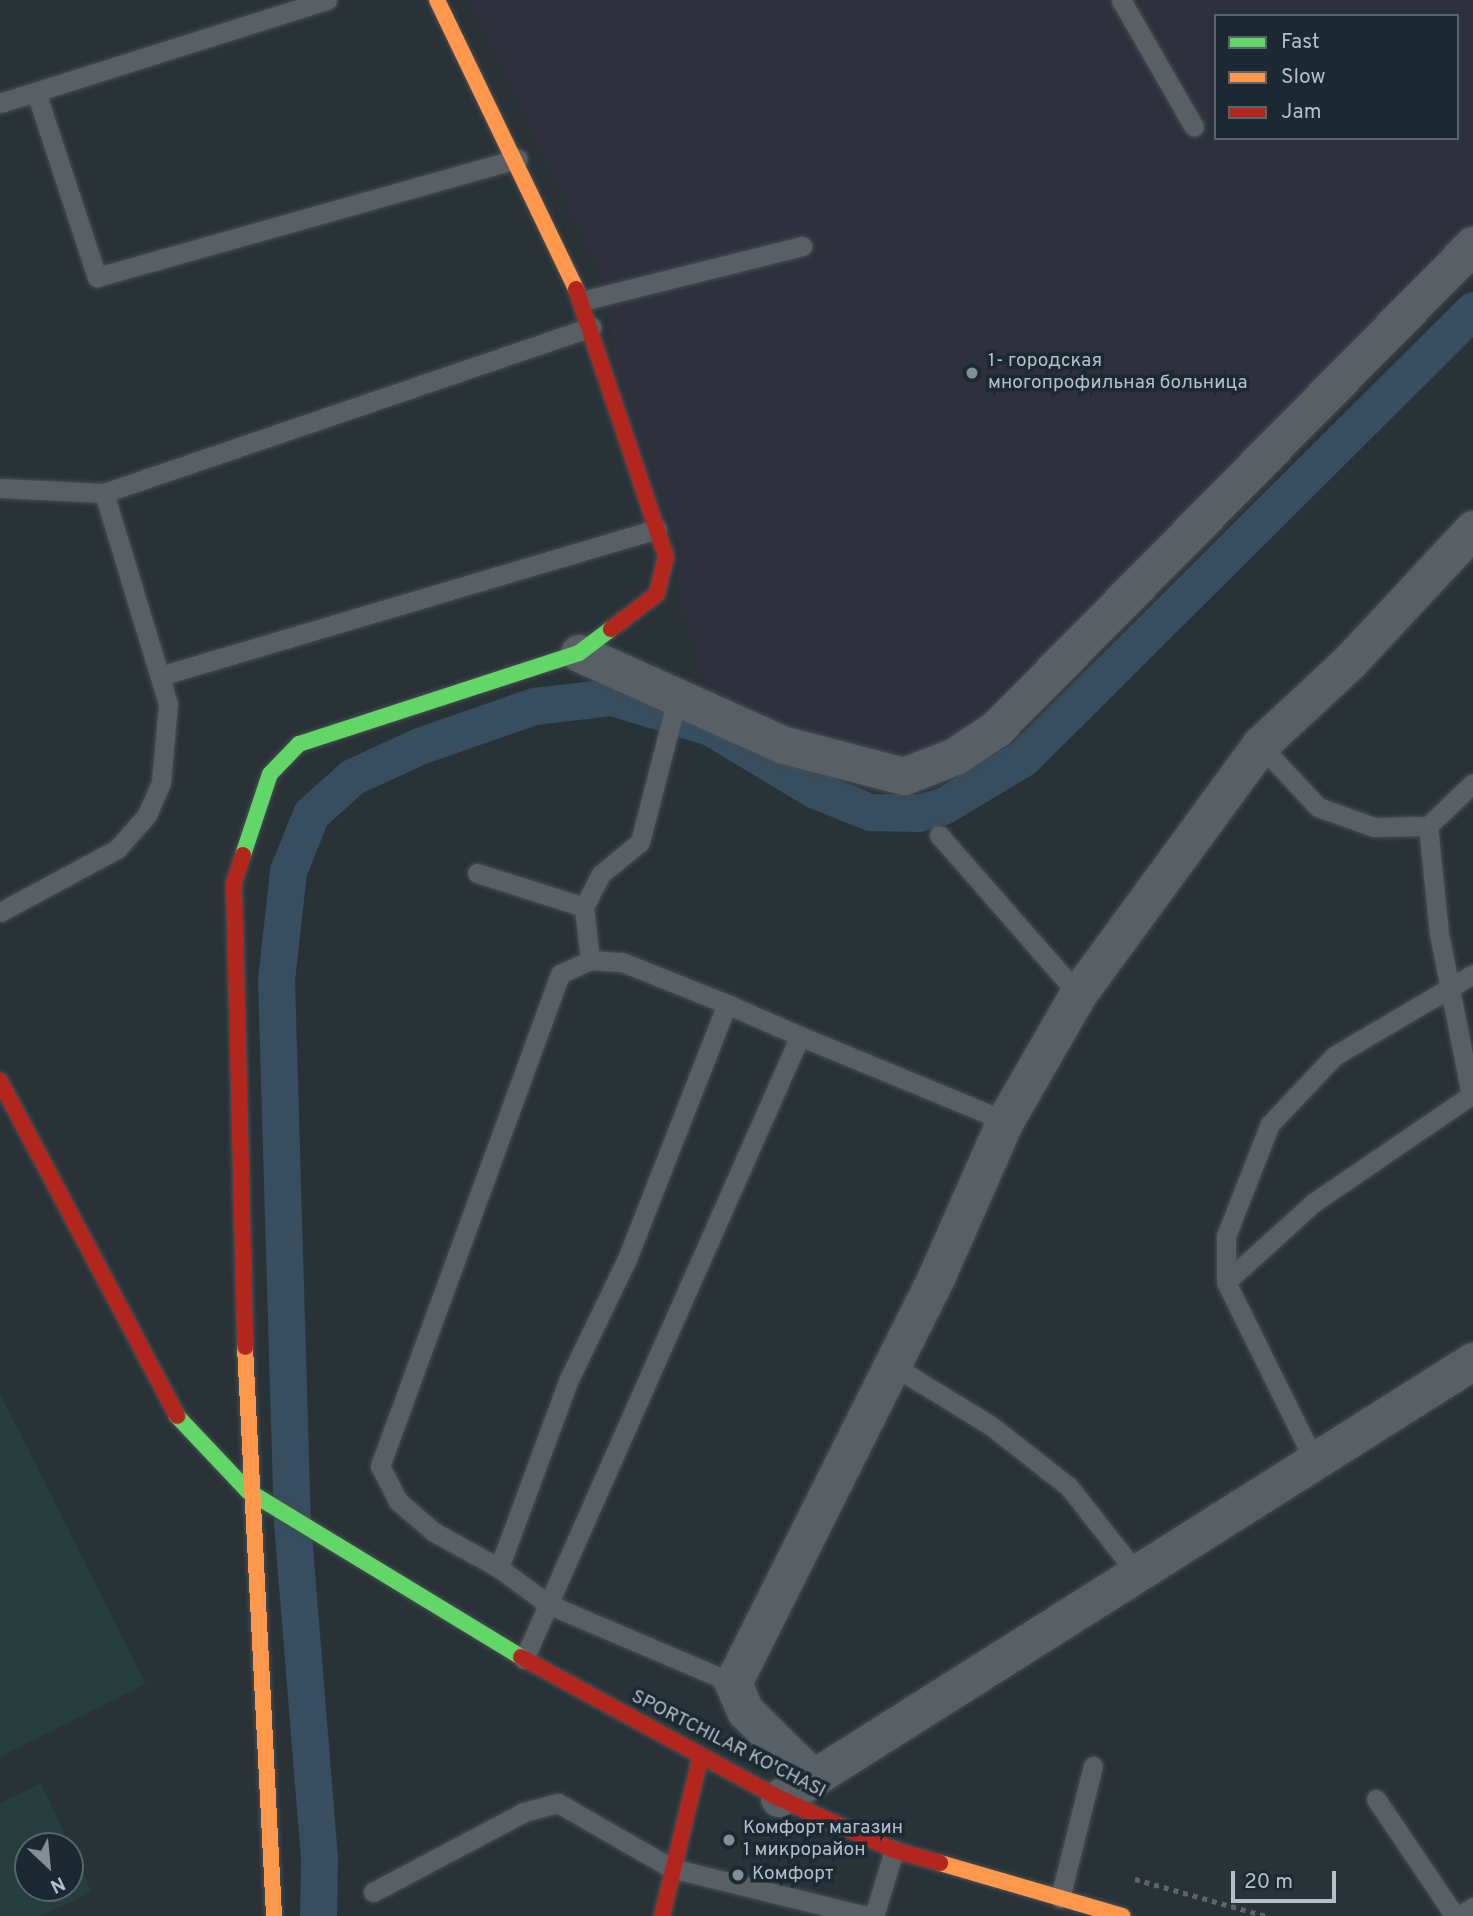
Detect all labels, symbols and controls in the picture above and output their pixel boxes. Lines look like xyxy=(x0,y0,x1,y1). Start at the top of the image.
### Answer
legend xyxy=(1214,14,1459,140)
text: Fast xyxy=(1281,29,1320,56)
text: Slow xyxy=(1281,64,1326,91)
text: Jam xyxy=(1281,99,1322,126)
place label: 1- городская многопрофильная больница xyxy=(988,351,1247,395)
marker: 1- городская многопрофильная больница xyxy=(962,363,982,383)
street label: SPORTCHILAR KO'CHASI xyxy=(627,1686,829,1804)
place label: Комфорт магазин 1 микрорайон xyxy=(743,1818,903,1862)
north arrow xyxy=(14,1832,84,1902)
marker: Комфорт магазин 1 микрорайон xyxy=(721,1832,737,1848)
scale bar xyxy=(1235,1856,1340,1900)
place label: Комфорт xyxy=(752,1864,834,1886)
marker: Комфорт xyxy=(730,1867,746,1883)
text: 20 m xyxy=(1244,1869,1293,1896)
text: N xyxy=(46,1870,69,1898)

